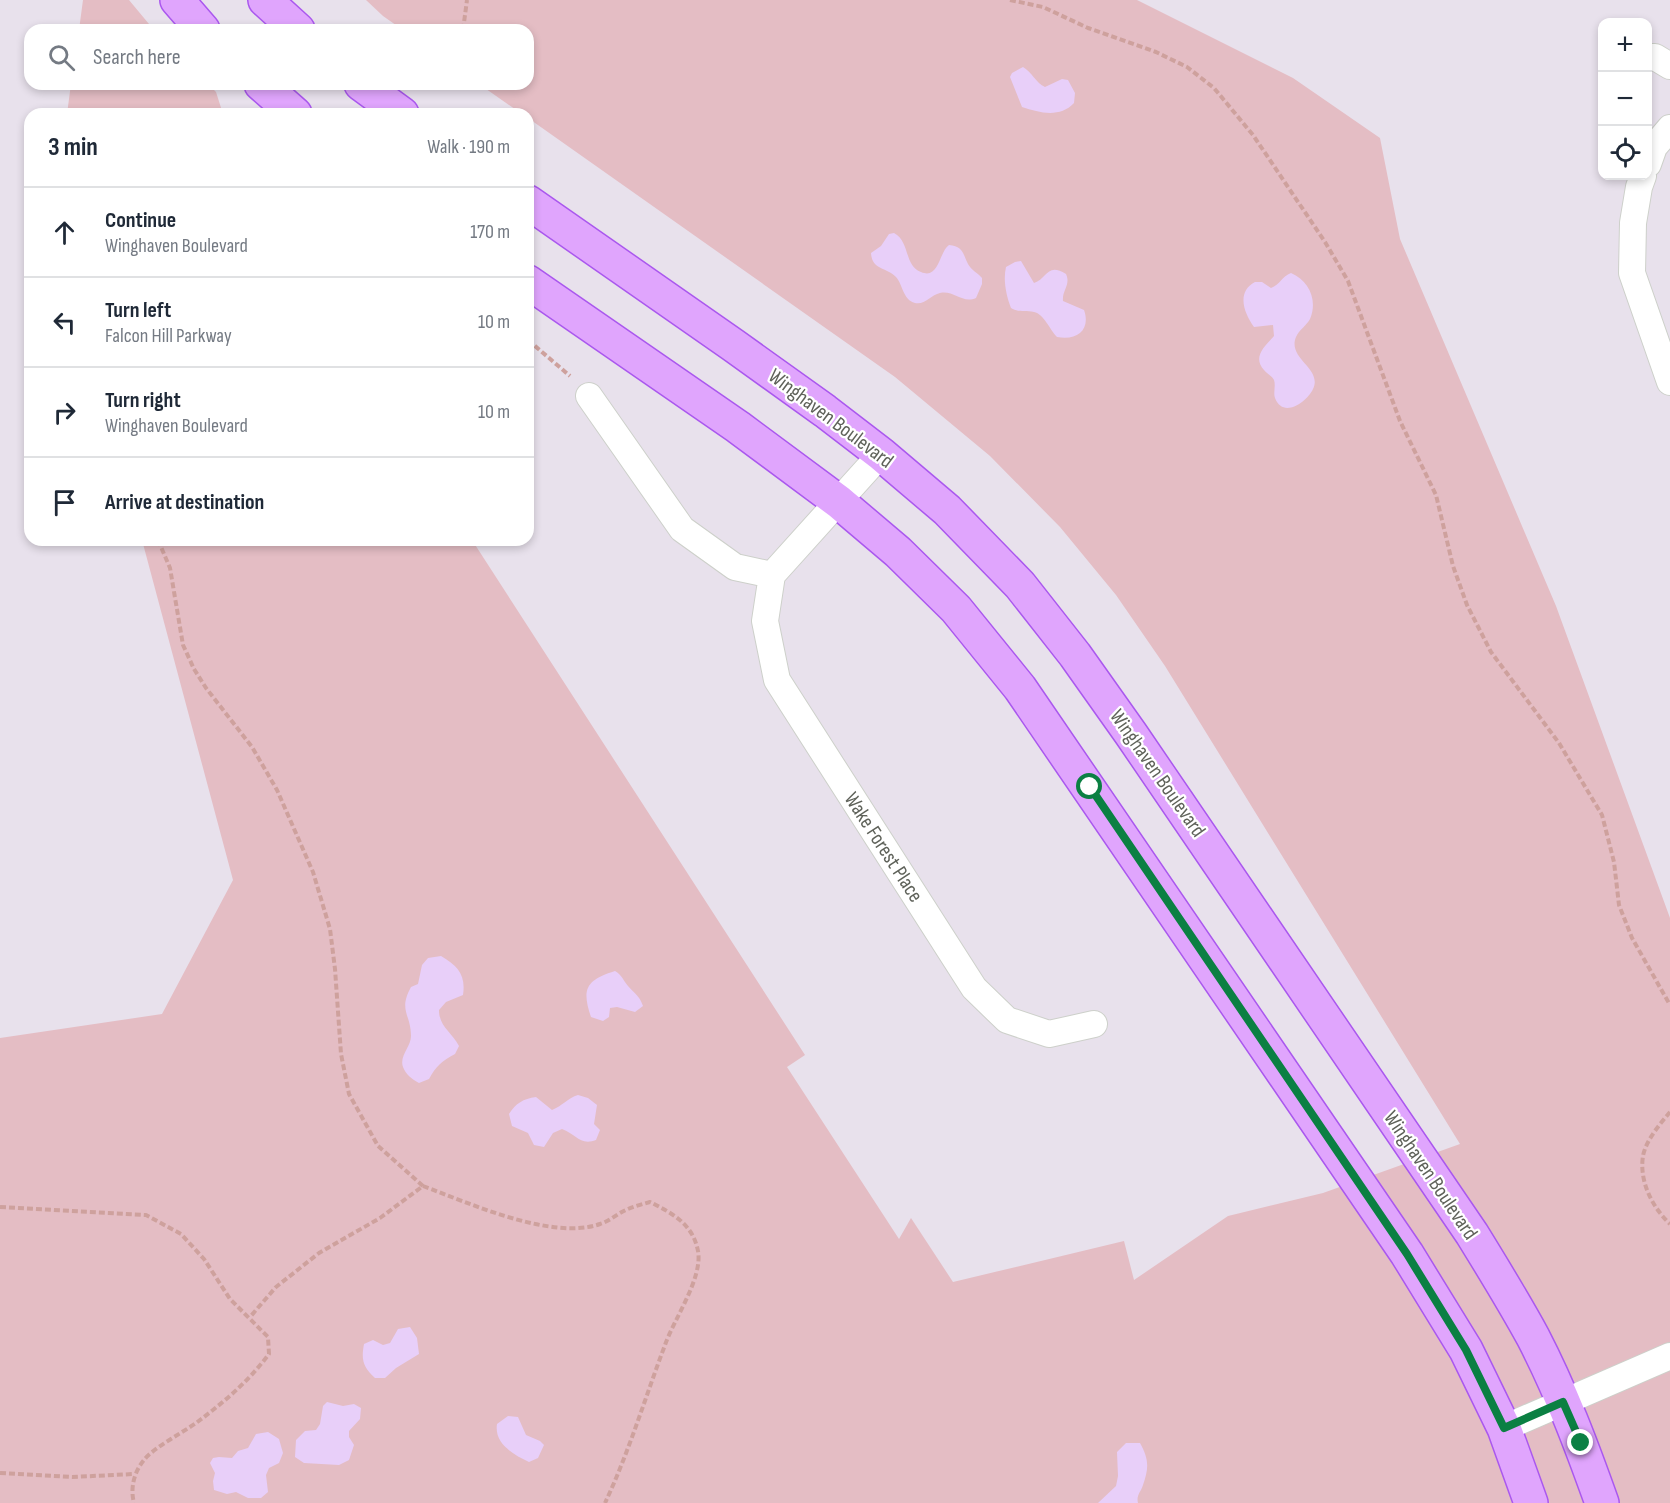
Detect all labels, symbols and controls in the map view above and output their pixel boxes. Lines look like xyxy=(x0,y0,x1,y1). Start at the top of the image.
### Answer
map controls xyxy=(1598,18,1652,180)
button: + xyxy=(1598,18,1652,72)
search box xyxy=(24,24,534,90)
icon: search xyxy=(45,41,78,74)
text: Search here xyxy=(93,44,180,71)
button: − xyxy=(1598,72,1652,126)
button: locate xyxy=(1598,126,1652,180)
text: 3 min xyxy=(48,132,98,163)
text: Walk · 190 m xyxy=(427,135,510,159)
text: Continue xyxy=(105,207,176,234)
icon: ahead xyxy=(48,216,81,249)
text: 170 m xyxy=(470,220,510,244)
text: Winghaven Boulevard xyxy=(105,234,248,258)
text: Turn left xyxy=(105,297,171,324)
icon: left xyxy=(48,306,81,339)
text: 10 m xyxy=(478,310,510,334)
text: Falcon Hill Parkway xyxy=(105,324,232,348)
street label: Winghaven Boulevard xyxy=(763,363,898,474)
text: Turn right xyxy=(105,387,181,414)
icon: right xyxy=(48,396,81,429)
text: 10 m xyxy=(478,400,510,424)
text: Winghaven Boulevard xyxy=(105,414,248,438)
icon: arrive xyxy=(48,486,81,519)
text: Arrive at destination xyxy=(105,489,264,516)
street label: Winghaven Boulevard xyxy=(1104,705,1211,842)
route start xyxy=(1076,773,1102,799)
street label: Wake Forest Place xyxy=(839,788,928,907)
street label: Winghaven Boulevard xyxy=(1378,1106,1483,1244)
route end xyxy=(1567,1429,1593,1455)

